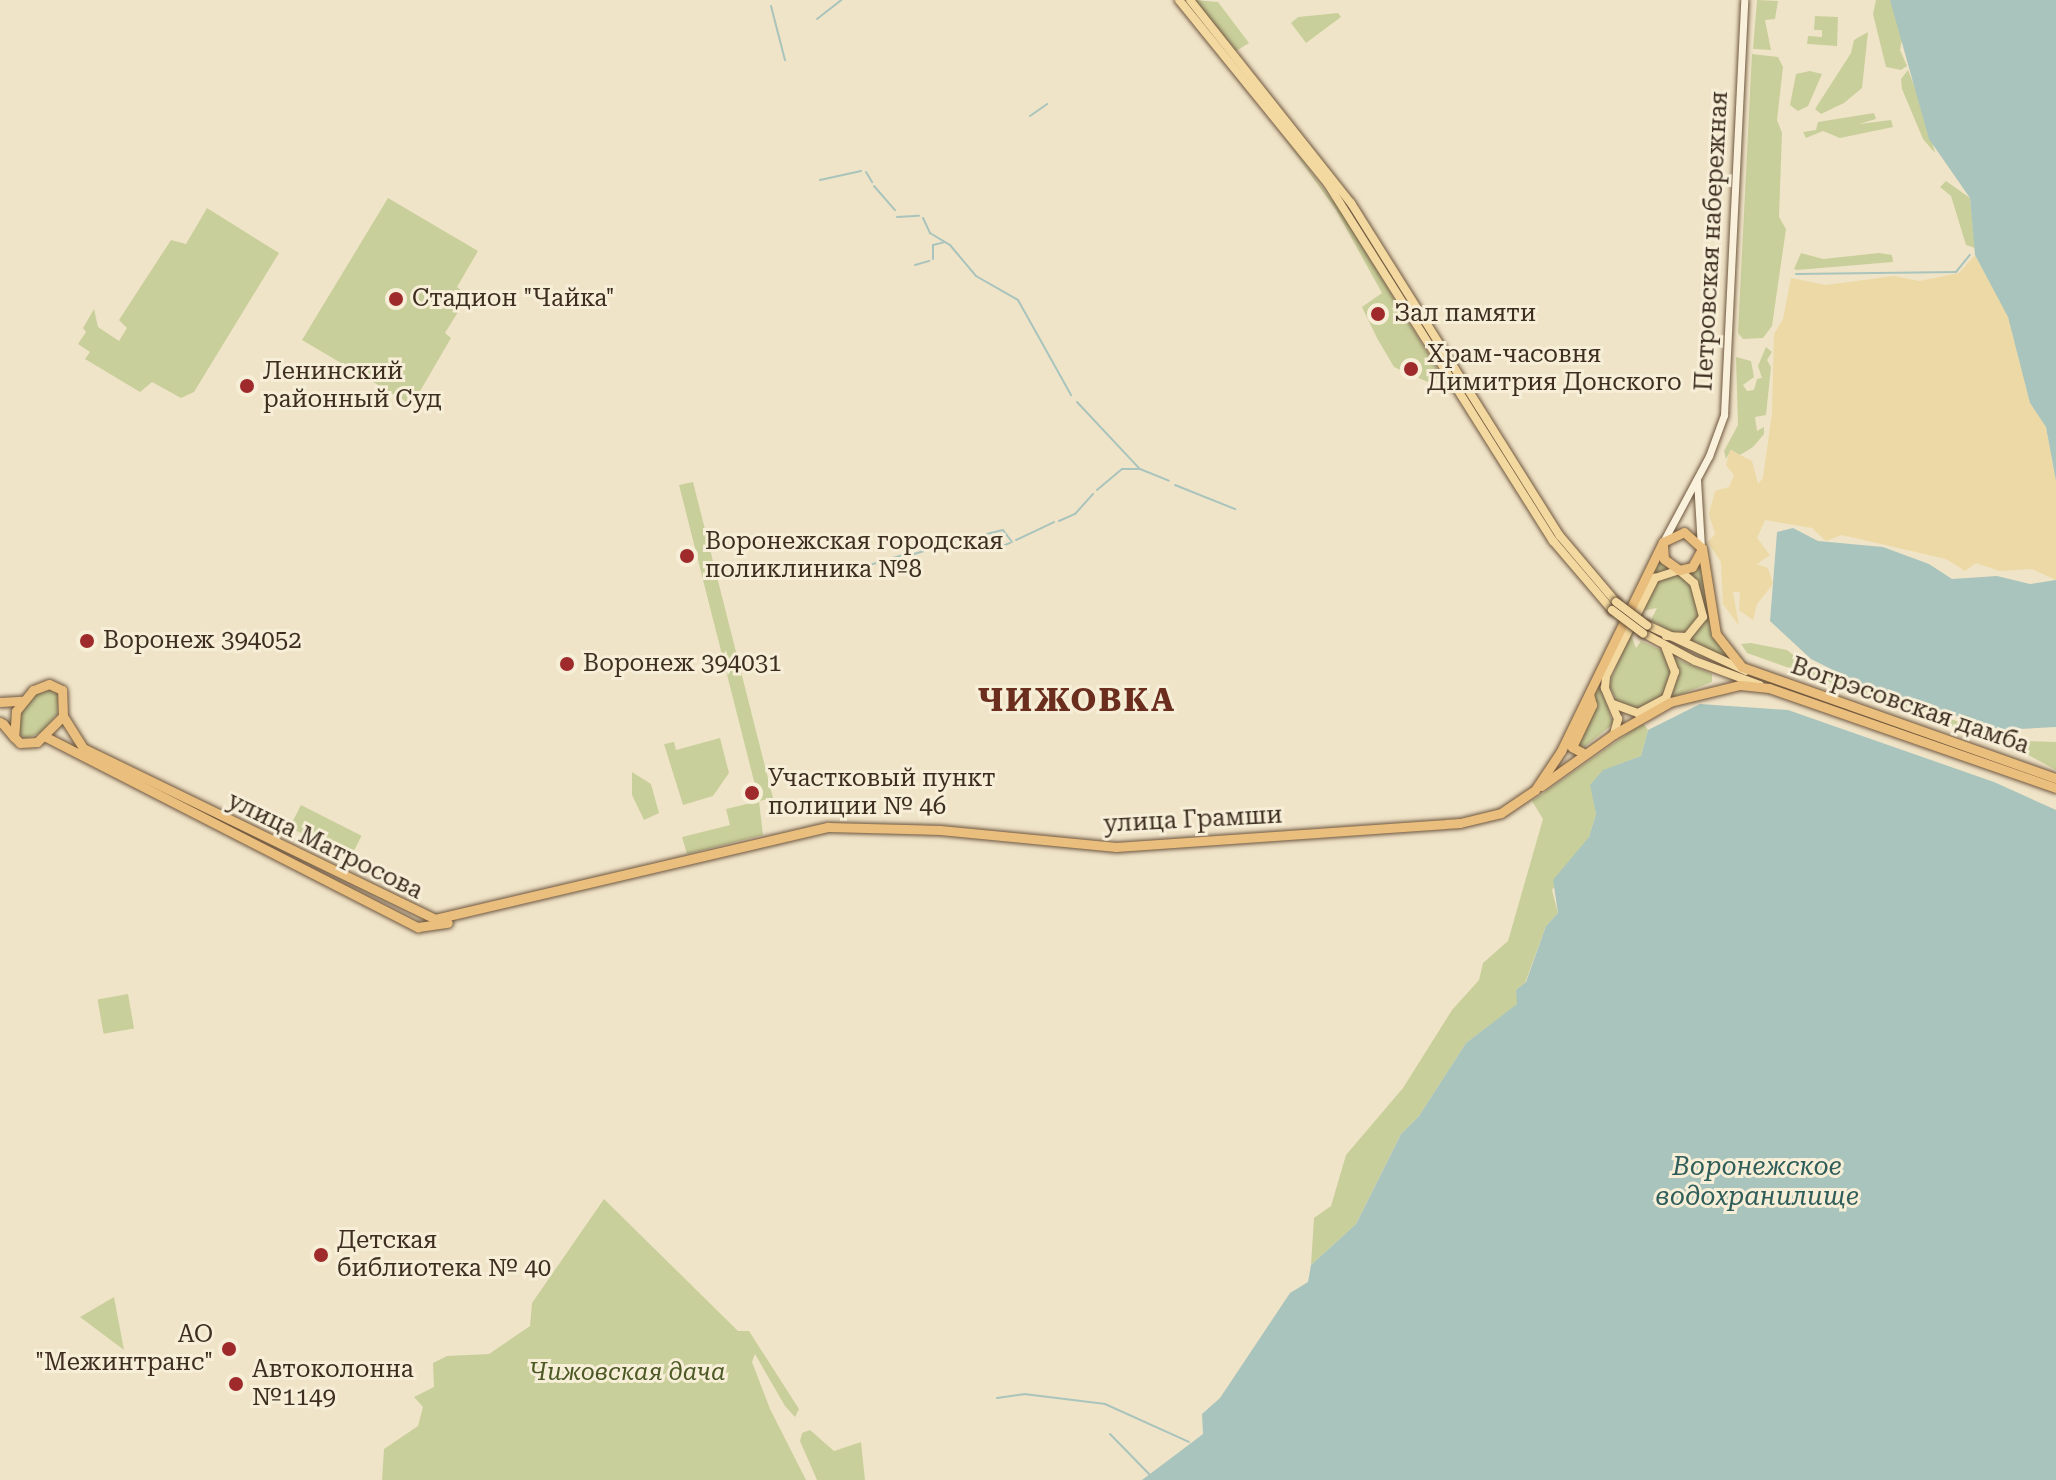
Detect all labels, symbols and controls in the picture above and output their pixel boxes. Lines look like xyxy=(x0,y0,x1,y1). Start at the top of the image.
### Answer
street label: Петровская набережная xyxy=(1690,90,1734,392)
place label: Стадион "Чайка" xyxy=(412,285,615,313)
marker: Стадион "Чайка" xyxy=(387,290,405,308)
place label: Зал памяти xyxy=(1394,300,1536,328)
marker: Зал памяти xyxy=(1369,305,1387,323)
place label: Храм-часовня Димитрия Донского xyxy=(1427,341,1682,397)
place label: Ленинский районный Суд xyxy=(263,358,442,414)
marker: Храм-часовня Димитрия Донского xyxy=(1402,360,1420,378)
marker: Ленинский районный Суд xyxy=(238,377,256,395)
place label: Воронежская городская поликлиника №8 xyxy=(705,528,1003,584)
marker: Воронежская городская поликлиника №8 xyxy=(676,545,698,567)
place label: Воронеж 394052 xyxy=(103,627,302,655)
marker: Воронеж 394052 xyxy=(78,632,96,650)
place label: Воронеж 394031 xyxy=(583,650,782,678)
street label: Вогрэсовская дамба xyxy=(1787,652,2033,760)
marker: Воронеж 394031 xyxy=(558,655,576,673)
district label: ЧИЖОВКА xyxy=(978,681,1176,719)
place label: Участковый пункт полиции № 46 xyxy=(768,765,996,821)
marker: Участковый пункт полиции № 46 xyxy=(743,784,761,802)
street label: улица Матросова xyxy=(223,786,427,906)
street label: улица Грамши xyxy=(1103,801,1283,839)
water label: Воронежское водохранилище xyxy=(1655,1151,1859,1212)
place label: Детская библиотека № 40 xyxy=(337,1227,551,1283)
marker: Детская библиотека № 40 xyxy=(312,1246,330,1264)
place label: АО "Межинтранс" xyxy=(35,1321,213,1377)
marker: АО "Межинтранс" xyxy=(220,1340,238,1358)
place label: Автоколонна №1149 xyxy=(252,1356,414,1412)
park label: Чижовская дача xyxy=(529,1359,725,1387)
marker: Автоколонна №1149 xyxy=(227,1375,245,1393)

